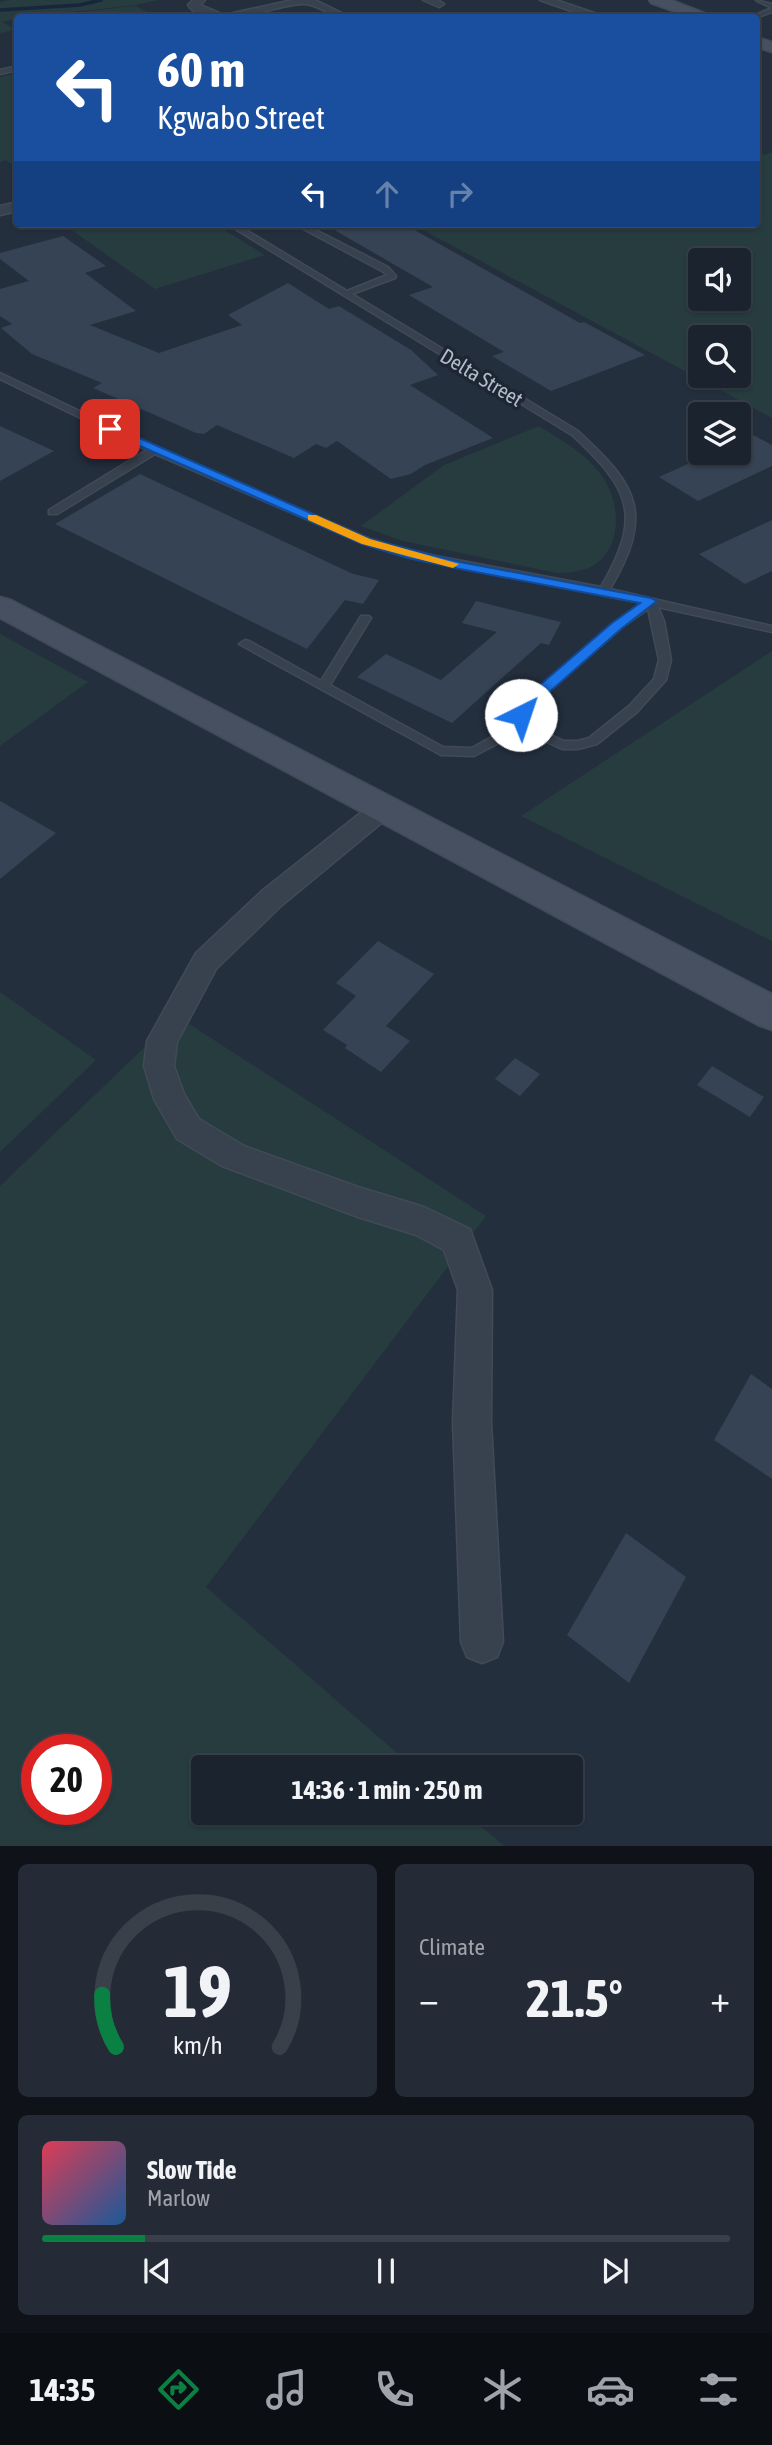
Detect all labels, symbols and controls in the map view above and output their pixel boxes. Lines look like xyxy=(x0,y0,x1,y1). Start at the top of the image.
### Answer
text: 60 m xyxy=(157,41,245,97)
icon: left xyxy=(42,42,133,133)
text: Kgwabo Street xyxy=(157,99,325,136)
icon: left xyxy=(295,175,333,213)
icon: ahead xyxy=(368,175,406,213)
icon: right xyxy=(441,175,479,213)
map controls xyxy=(688,248,751,465)
button: sound xyxy=(688,248,751,311)
button: search xyxy=(688,325,751,388)
street label: Delta Street xyxy=(437,343,527,411)
pin xyxy=(80,399,140,459)
button: layers xyxy=(688,402,751,465)
icon: arrive xyxy=(91,410,129,448)
position arrow xyxy=(484,678,558,752)
speed limit sign: 20 xyxy=(21,1734,112,1825)
text: 14:36 · 1 min · 250 m xyxy=(292,1775,482,1805)
text: Climate xyxy=(419,1934,485,1960)
text: 19 xyxy=(163,1949,232,2032)
text: 21.5° xyxy=(526,1968,623,2028)
text: − xyxy=(419,1977,439,2020)
text: + xyxy=(710,1977,730,2020)
text: km/h xyxy=(173,2030,222,2058)
text: Slow Tide xyxy=(147,2155,237,2185)
text: Marlow xyxy=(147,2185,210,2211)
icon: previous xyxy=(138,2252,176,2290)
icon: pause xyxy=(367,2252,405,2290)
icon: next xyxy=(596,2252,634,2290)
icon: directions xyxy=(154,2365,203,2414)
icon: music xyxy=(262,2365,311,2414)
icon: phone xyxy=(370,2365,419,2414)
icon: climate xyxy=(478,2365,527,2414)
icon: car xyxy=(586,2365,635,2414)
icon: filters xyxy=(694,2365,743,2414)
text: 14:35 xyxy=(29,2371,95,2408)

